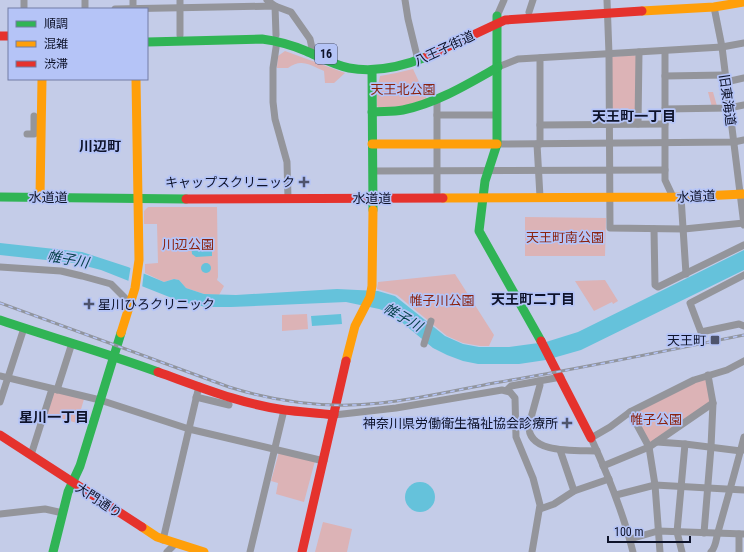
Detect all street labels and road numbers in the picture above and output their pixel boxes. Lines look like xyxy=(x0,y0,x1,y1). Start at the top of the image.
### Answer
street label: 八王子街道 xyxy=(412,28,477,69)
road number: 16 xyxy=(315,44,337,64)
street label: 旧東海道 xyxy=(716,73,739,127)
street label: 水道道 xyxy=(676,188,716,205)
street label: 水道道 xyxy=(28,190,68,205)
street label: 水道道 xyxy=(352,191,392,206)
street label: 大門通り xyxy=(73,480,125,521)

